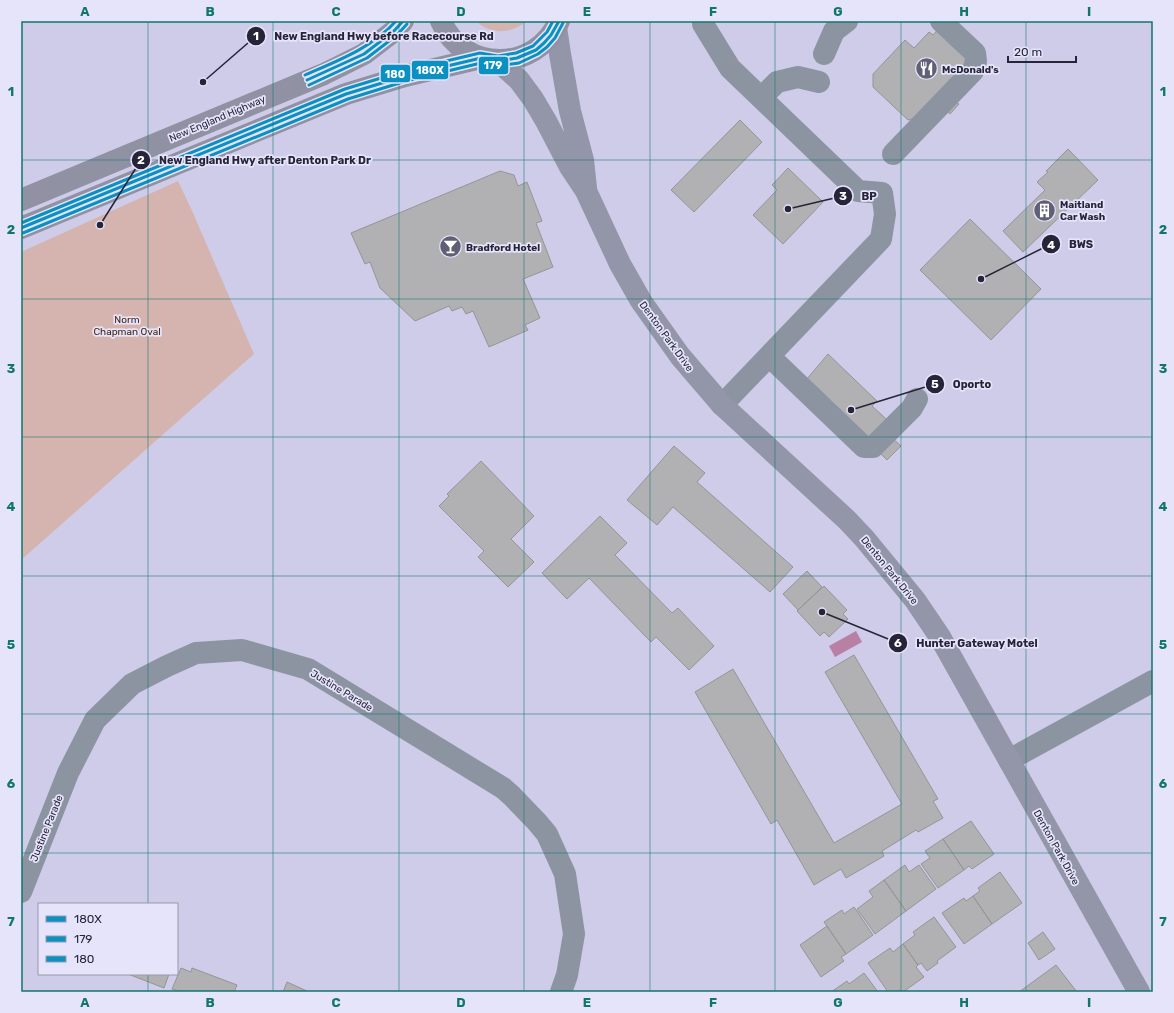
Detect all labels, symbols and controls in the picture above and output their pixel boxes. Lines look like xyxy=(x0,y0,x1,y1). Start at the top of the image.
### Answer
text: A xyxy=(80,4,90,19)
text: B xyxy=(205,4,215,19)
text: C xyxy=(331,4,341,19)
text: D xyxy=(456,4,466,19)
text: E xyxy=(583,4,591,19)
text: F xyxy=(709,4,717,19)
text: G xyxy=(833,4,843,19)
text: H xyxy=(959,4,969,19)
text: I xyxy=(1087,4,1091,19)
callout: New England Hwy before Racecourse Rd xyxy=(246,25,502,48)
text: 1 xyxy=(253,29,259,43)
text: New England Hwy before Racecourse Rd xyxy=(274,30,494,43)
scale bar xyxy=(1008,38,1076,64)
text: 20 m xyxy=(1014,45,1042,59)
line badge: 179 xyxy=(478,56,509,75)
restaurant icon: McDonald's xyxy=(913,56,939,82)
text: 179 xyxy=(484,59,502,72)
line badge: 180X xyxy=(411,60,449,80)
line badge: 180 xyxy=(380,64,411,83)
text: 180X xyxy=(416,64,444,77)
place label: McDonald's xyxy=(942,64,999,76)
text: 180 xyxy=(385,68,405,81)
text: 1 xyxy=(8,84,14,99)
text: 1 xyxy=(1160,84,1166,99)
street label: New England Highway xyxy=(167,93,268,145)
callout: New England Hwy after Denton Park Dr xyxy=(131,148,380,171)
text: 2 xyxy=(137,153,145,167)
text: New England Hwy after Denton Park Dr xyxy=(159,154,371,167)
callout: BP xyxy=(833,184,885,207)
text: 3 xyxy=(839,189,847,203)
text: BP xyxy=(861,190,877,203)
building icon: Maitland Car Wash xyxy=(1032,197,1058,223)
place label: Maitland Car Wash xyxy=(1060,199,1105,223)
text: 2 xyxy=(7,222,15,237)
text: 2 xyxy=(1159,222,1167,237)
callout: BWS xyxy=(1041,233,1101,256)
bar icon: Bradford Hotel xyxy=(438,234,464,260)
text: 4 xyxy=(1047,238,1055,252)
text: BWS xyxy=(1069,238,1093,251)
place label: Bradford Hotel xyxy=(466,242,540,254)
street label: Denton Park Drive xyxy=(637,299,696,374)
park label: Norm Chapman Oval xyxy=(93,314,161,338)
text: 3 xyxy=(7,361,16,376)
text: 3 xyxy=(1159,361,1168,376)
callout: Oporto xyxy=(925,372,999,395)
text: 5 xyxy=(931,377,939,391)
text: Oporto xyxy=(953,378,991,391)
text: 4 xyxy=(7,499,16,514)
text: 4 xyxy=(1159,499,1168,514)
street label: Denton Park Drive xyxy=(858,534,921,607)
callout: Hunter Gateway Motel xyxy=(888,632,1046,655)
text: 6 xyxy=(894,636,902,650)
text: 5 xyxy=(7,637,15,652)
text: Hunter Gateway Motel xyxy=(916,637,1038,650)
text: 5 xyxy=(1159,637,1167,652)
street label: Justine Parade xyxy=(308,668,375,714)
text: 6 xyxy=(7,776,16,791)
text: 6 xyxy=(1159,776,1168,791)
street label: Justine Parade xyxy=(28,793,66,863)
street label: Denton Park Drive xyxy=(1031,808,1082,887)
legend xyxy=(38,903,178,975)
text: 180X xyxy=(74,912,102,926)
text: 7 xyxy=(7,914,15,929)
text: 7 xyxy=(1159,914,1167,929)
text: 179 xyxy=(74,932,92,946)
text: 180 xyxy=(74,952,94,966)
text: A xyxy=(80,995,90,1010)
text: B xyxy=(205,995,215,1010)
text: C xyxy=(331,995,341,1010)
text: D xyxy=(456,995,466,1010)
text: E xyxy=(583,995,591,1010)
text: F xyxy=(709,995,717,1010)
text: G xyxy=(833,995,843,1010)
text: H xyxy=(959,995,969,1010)
text: I xyxy=(1087,995,1091,1010)

